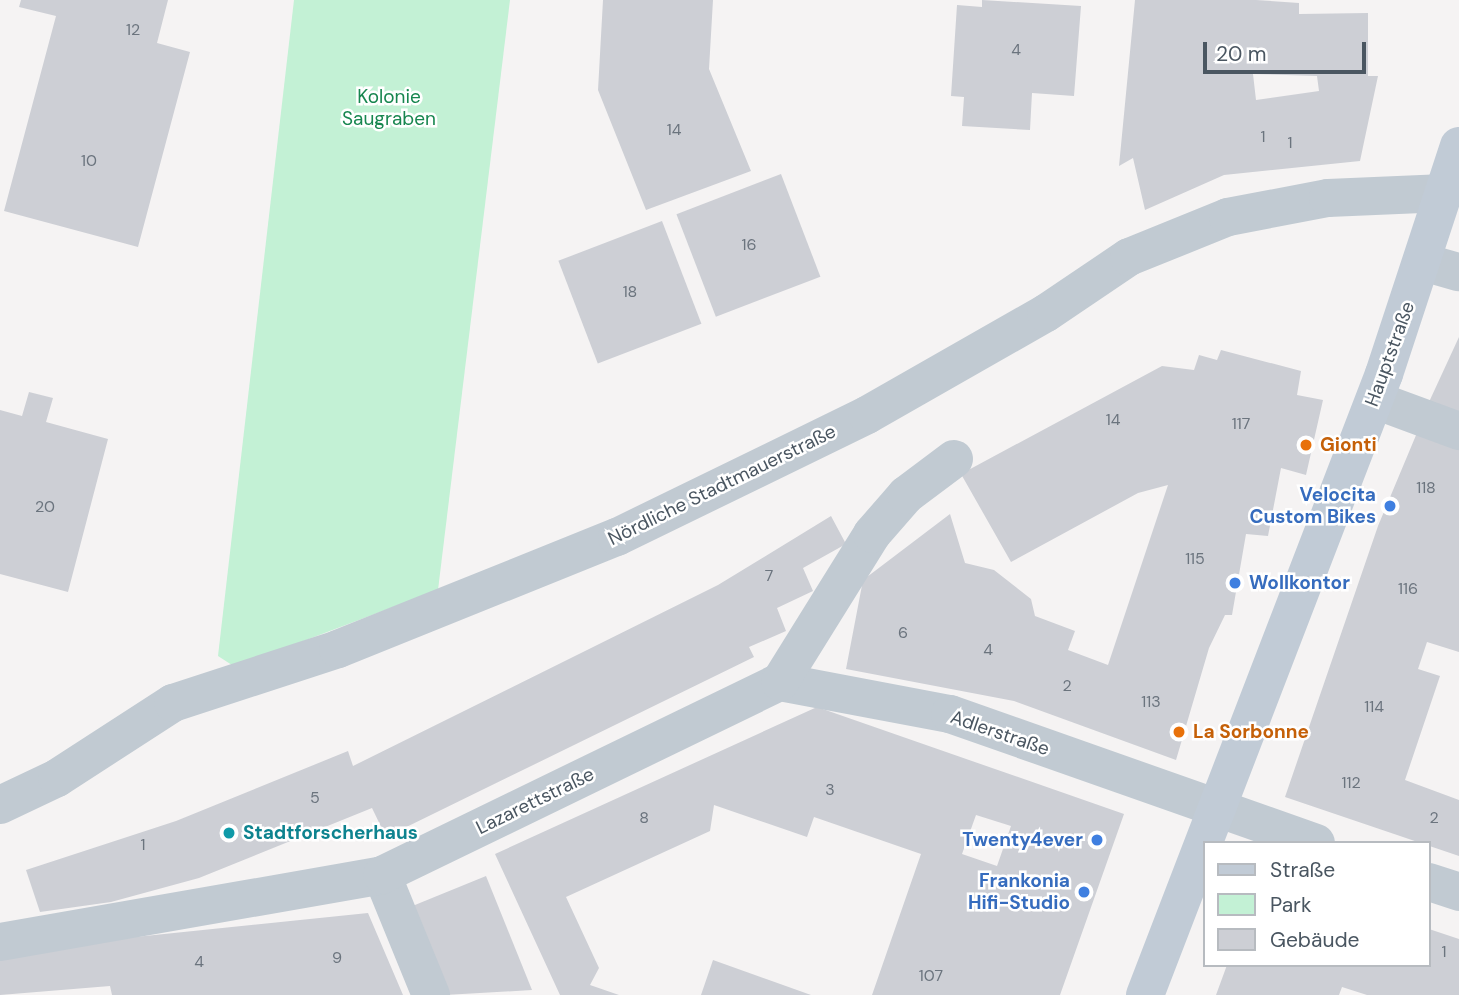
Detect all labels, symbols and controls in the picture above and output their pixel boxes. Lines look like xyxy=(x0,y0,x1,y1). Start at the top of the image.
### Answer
house number: 12 xyxy=(126,20,140,40)
scale bar xyxy=(1207,28,1370,72)
house number: 4 xyxy=(1011,40,1021,60)
text: 20 m xyxy=(1216,40,1267,68)
park label: Kolonie Saugraben xyxy=(342,86,436,130)
house number: 14 xyxy=(667,120,681,140)
house number: 1 xyxy=(1261,127,1265,147)
house number: 1 xyxy=(1288,133,1292,153)
house number: 10 xyxy=(81,151,97,171)
house number: 16 xyxy=(741,235,757,255)
house number: 18 xyxy=(623,282,637,302)
street label: Hauptstraße xyxy=(1360,298,1420,410)
house number: 14 xyxy=(1106,410,1120,430)
house number: 117 xyxy=(1232,414,1250,434)
street label: Nördliche Stadtmauerstraße xyxy=(604,420,840,550)
place label: Gionti xyxy=(1320,434,1377,456)
marker: Gionti xyxy=(1298,437,1314,453)
house number: 118 xyxy=(1416,478,1436,498)
place label: Velocita Custom Bikes xyxy=(1249,484,1376,528)
house number: 20 xyxy=(35,497,55,517)
marker: Velocita Custom Bikes xyxy=(1382,498,1398,514)
house number: 115 xyxy=(1185,549,1205,569)
house number: 7 xyxy=(765,566,773,586)
place label: Wollkontor xyxy=(1249,572,1350,594)
marker: Wollkontor xyxy=(1227,575,1243,591)
house number: 116 xyxy=(1398,579,1418,599)
house number: 6 xyxy=(898,623,908,643)
house number: 4 xyxy=(983,640,993,660)
house number: 2 xyxy=(1062,676,1072,696)
house number: 113 xyxy=(1141,692,1161,712)
house number: 114 xyxy=(1364,697,1384,717)
street label: Adlerstraße xyxy=(948,705,1052,761)
place label: La Sorbonne xyxy=(1193,721,1309,743)
marker: La Sorbonne xyxy=(1171,724,1187,740)
street label: Lazarettstraße xyxy=(472,763,598,839)
house number: 112 xyxy=(1341,773,1361,793)
house number: 3 xyxy=(825,780,835,800)
house number: 5 xyxy=(310,788,320,808)
house number: 8 xyxy=(639,808,649,828)
house number: 2 xyxy=(1429,808,1439,828)
place label: Stadtforscherhaus xyxy=(243,822,418,844)
marker: Stadtforscherhaus xyxy=(221,825,237,841)
place label: Twenty4ever xyxy=(962,829,1083,851)
marker: Twenty4ever xyxy=(1089,832,1105,848)
house number: 1 xyxy=(141,835,145,855)
legend xyxy=(1204,841,1431,967)
text: Straße xyxy=(1270,856,1335,884)
place label: Frankonia Hifi-Studio xyxy=(968,870,1070,914)
marker: Frankonia Hifi-Studio xyxy=(1076,884,1092,900)
text: Park xyxy=(1270,891,1311,919)
text: Gebäude xyxy=(1270,926,1360,954)
house number: 1 xyxy=(1442,942,1446,962)
house number: 9 xyxy=(332,948,342,968)
house number: 4 xyxy=(194,952,204,972)
house number: 107 xyxy=(919,966,943,986)

